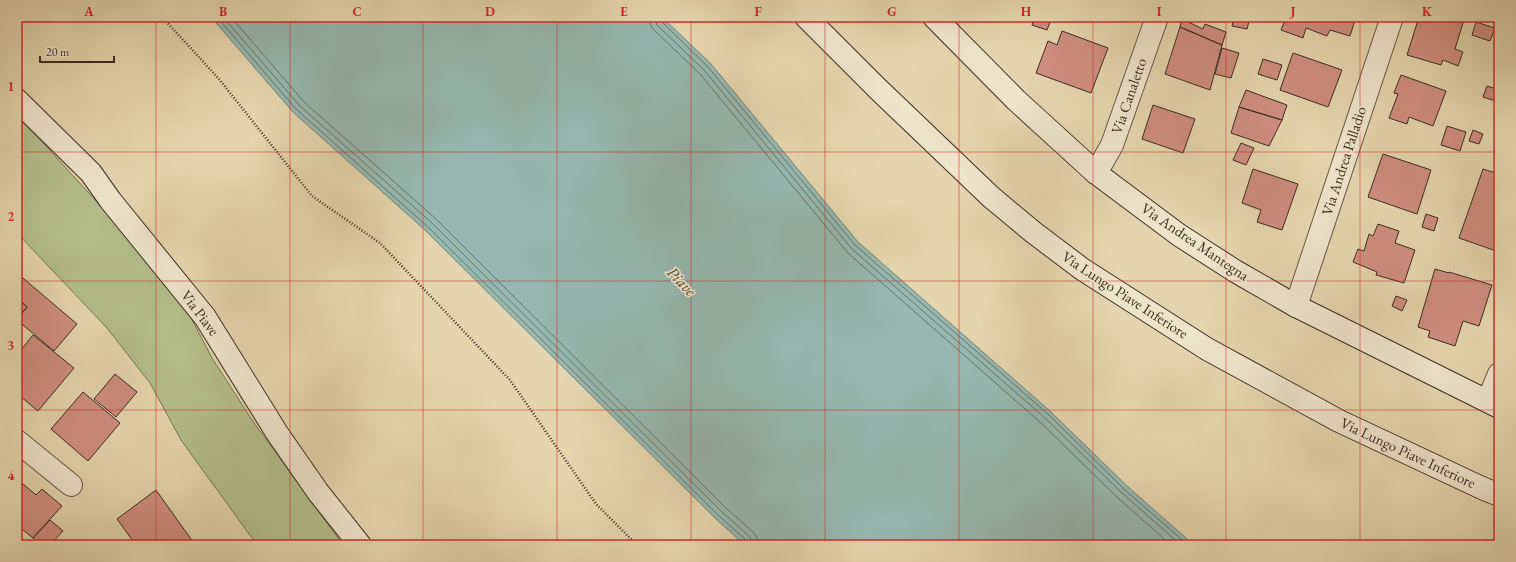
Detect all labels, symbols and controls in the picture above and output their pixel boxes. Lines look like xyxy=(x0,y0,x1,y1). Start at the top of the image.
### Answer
text: A xyxy=(83,3,94,20)
text: B xyxy=(219,3,227,20)
text: C xyxy=(352,3,362,20)
text: D xyxy=(485,3,495,20)
text: E xyxy=(620,3,628,20)
text: F xyxy=(754,3,762,20)
text: G xyxy=(887,3,897,20)
text: H xyxy=(1021,3,1032,20)
text: I xyxy=(1157,3,1162,20)
text: J xyxy=(1289,3,1296,20)
text: K xyxy=(1422,3,1433,20)
scale bar xyxy=(40,38,114,64)
text: 20 m xyxy=(46,44,70,60)
street label: Via Canaletto xyxy=(1107,55,1150,136)
text: 1 xyxy=(8,78,15,95)
street label: Via Andrea Palladio xyxy=(1317,104,1370,218)
street label: Via Andrea Mantegna xyxy=(1138,198,1253,285)
text: 2 xyxy=(8,208,15,225)
street label: Via Lungo Piave Inferiore xyxy=(1058,247,1192,343)
water label: Piave xyxy=(662,262,701,301)
street label: Via Piave xyxy=(177,286,224,339)
text: 3 xyxy=(8,337,15,354)
street label: Via Lungo Piave Inferiore xyxy=(1338,413,1479,492)
text: 4 xyxy=(8,467,15,484)

